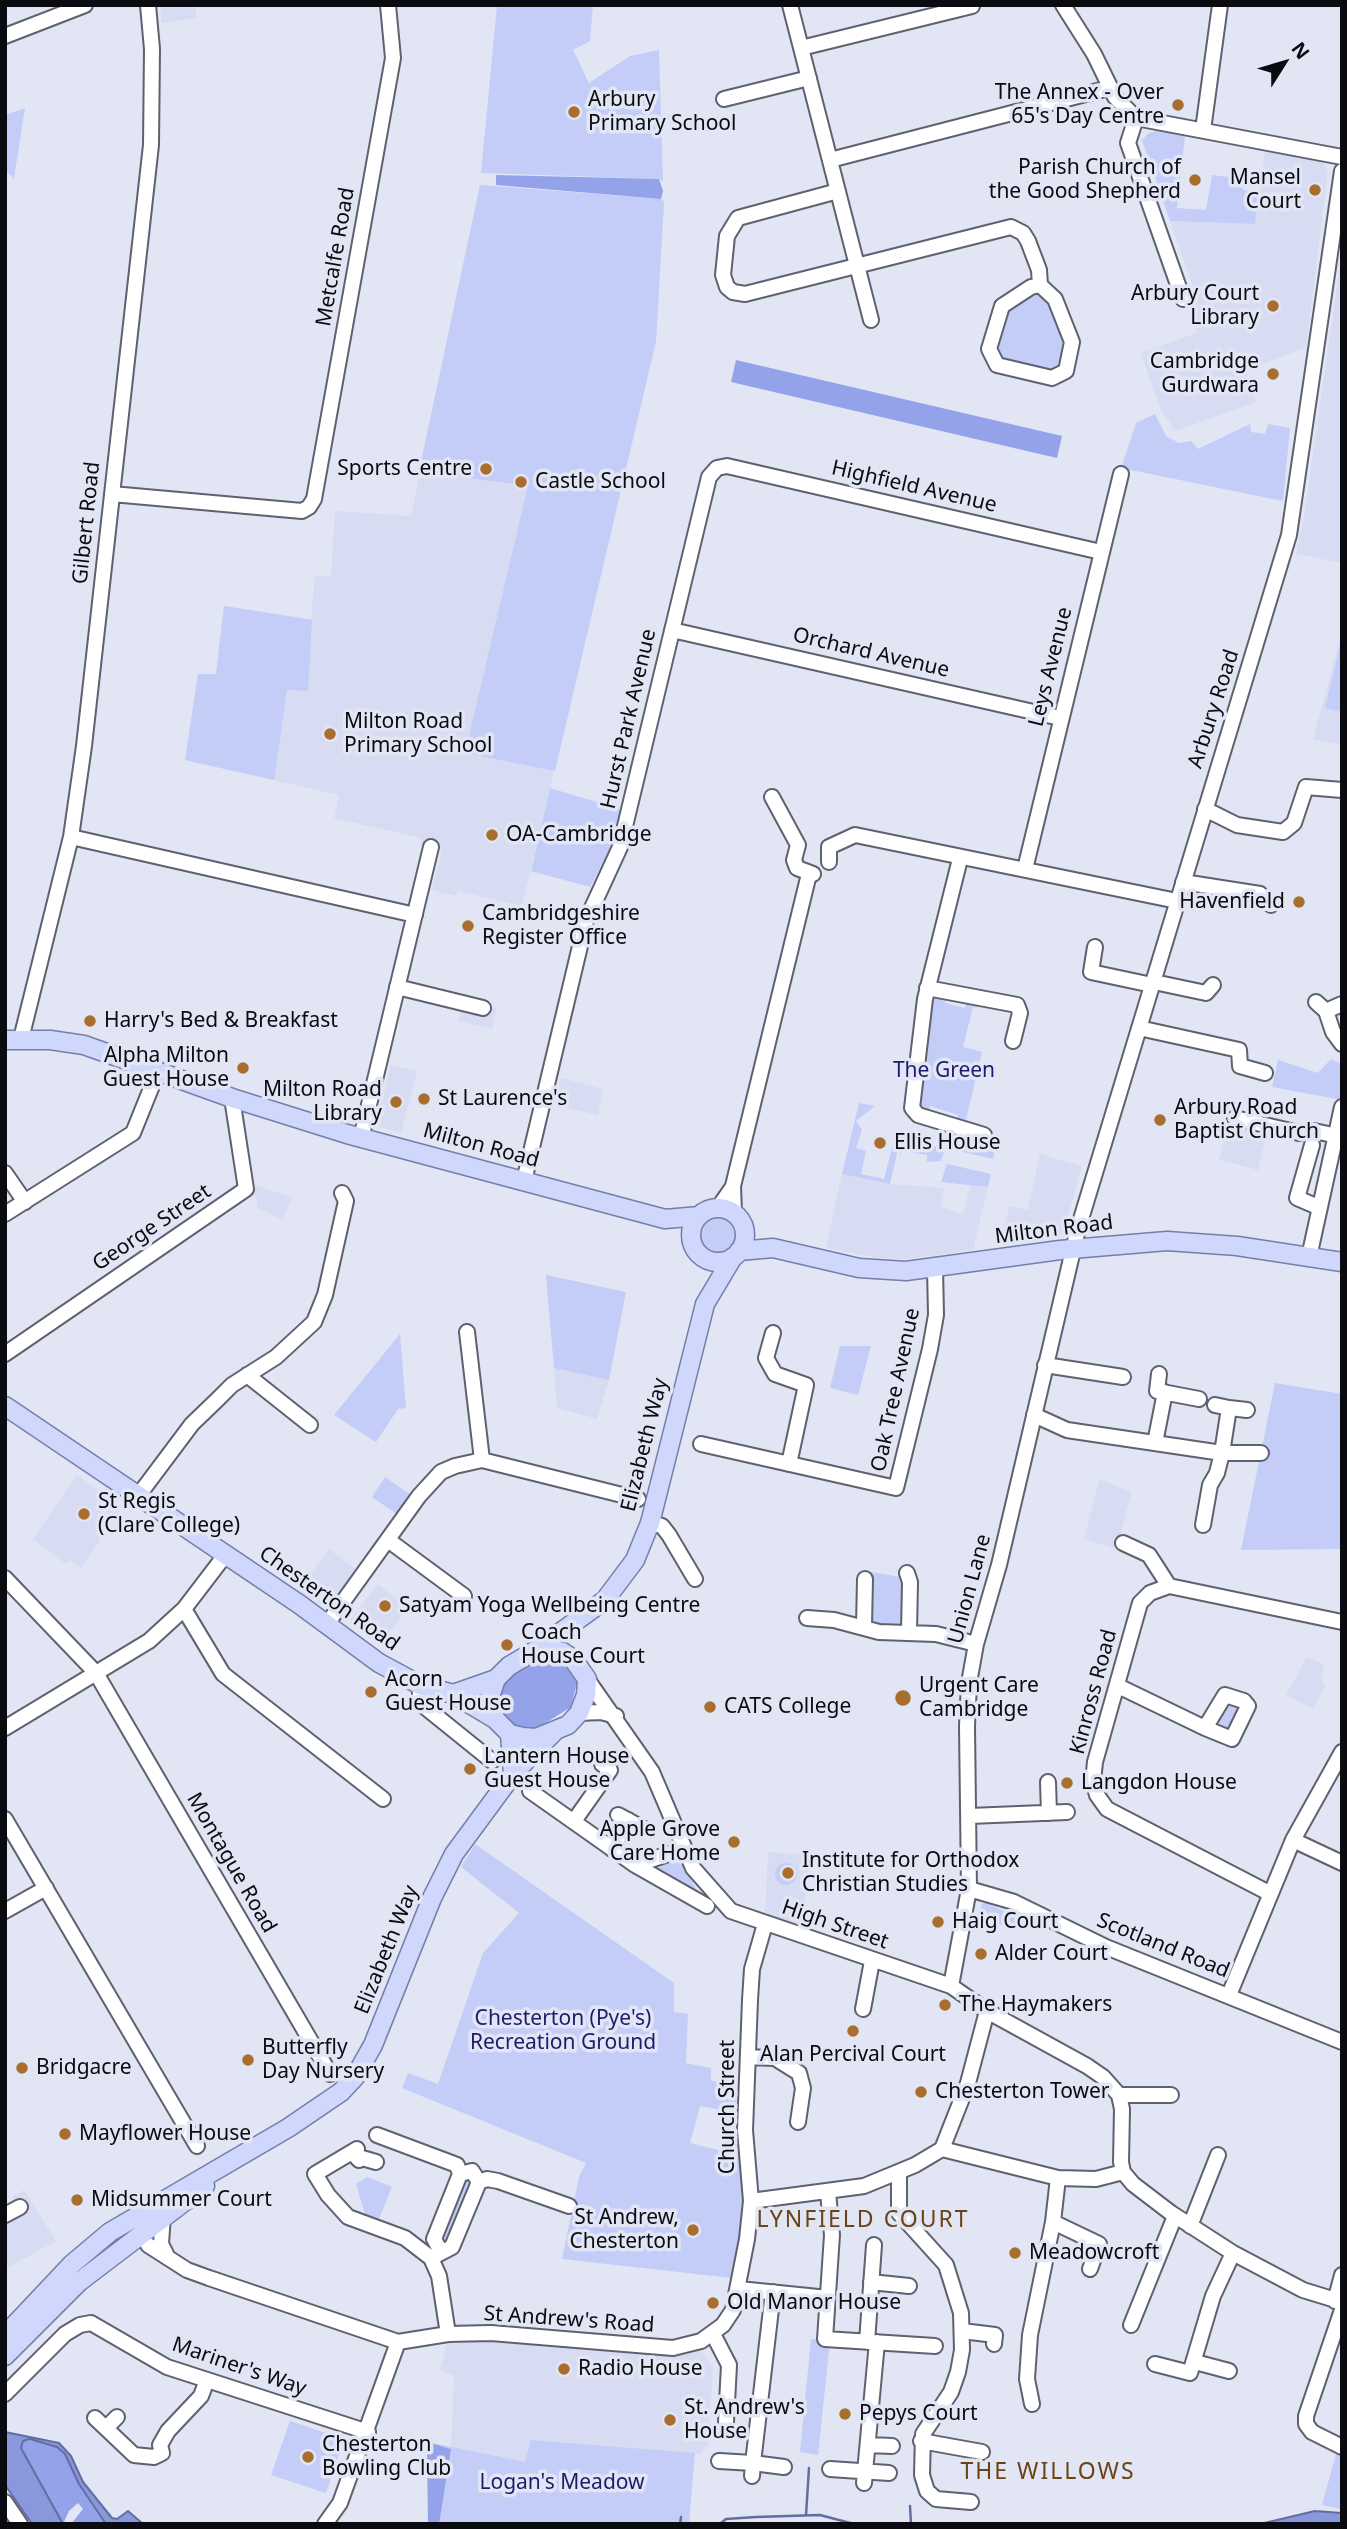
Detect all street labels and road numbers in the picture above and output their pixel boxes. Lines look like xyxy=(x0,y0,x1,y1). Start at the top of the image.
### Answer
street label: Metcalfe Road xyxy=(311,186,361,328)
street label: Highfield Avenue xyxy=(829,456,999,518)
street label: Gilbert Road xyxy=(68,460,106,586)
street label: Leys Avenue xyxy=(1024,605,1078,729)
street label: Orchard Avenue xyxy=(790,623,952,683)
street label: Hurst Park Avenue xyxy=(596,627,662,811)
street label: Arbury Road xyxy=(1183,646,1245,772)
street label: Milton Road xyxy=(420,1118,542,1174)
street label: George Street xyxy=(88,1179,216,1277)
street label: Milton Road xyxy=(993,1210,1115,1250)
street label: Oak Tree Avenue xyxy=(866,1306,926,1474)
street label: Elizabeth Way xyxy=(616,1376,674,1514)
street label: Union Lane xyxy=(943,1531,997,1647)
street label: Chesterton Road xyxy=(254,1541,404,1657)
street label: Kinross Road xyxy=(1065,1627,1123,1757)
street label: Montague Road xyxy=(181,1788,281,1938)
street label: Elizabeth Way xyxy=(350,1882,424,2018)
street label: High Street xyxy=(778,1895,892,1955)
street label: Scotland Road xyxy=(1093,1908,1233,1984)
street label: Church Street xyxy=(715,2040,741,2174)
street label: St Andrew's Road xyxy=(483,2301,655,2339)
street label: Mariner's Way xyxy=(168,2332,310,2402)

